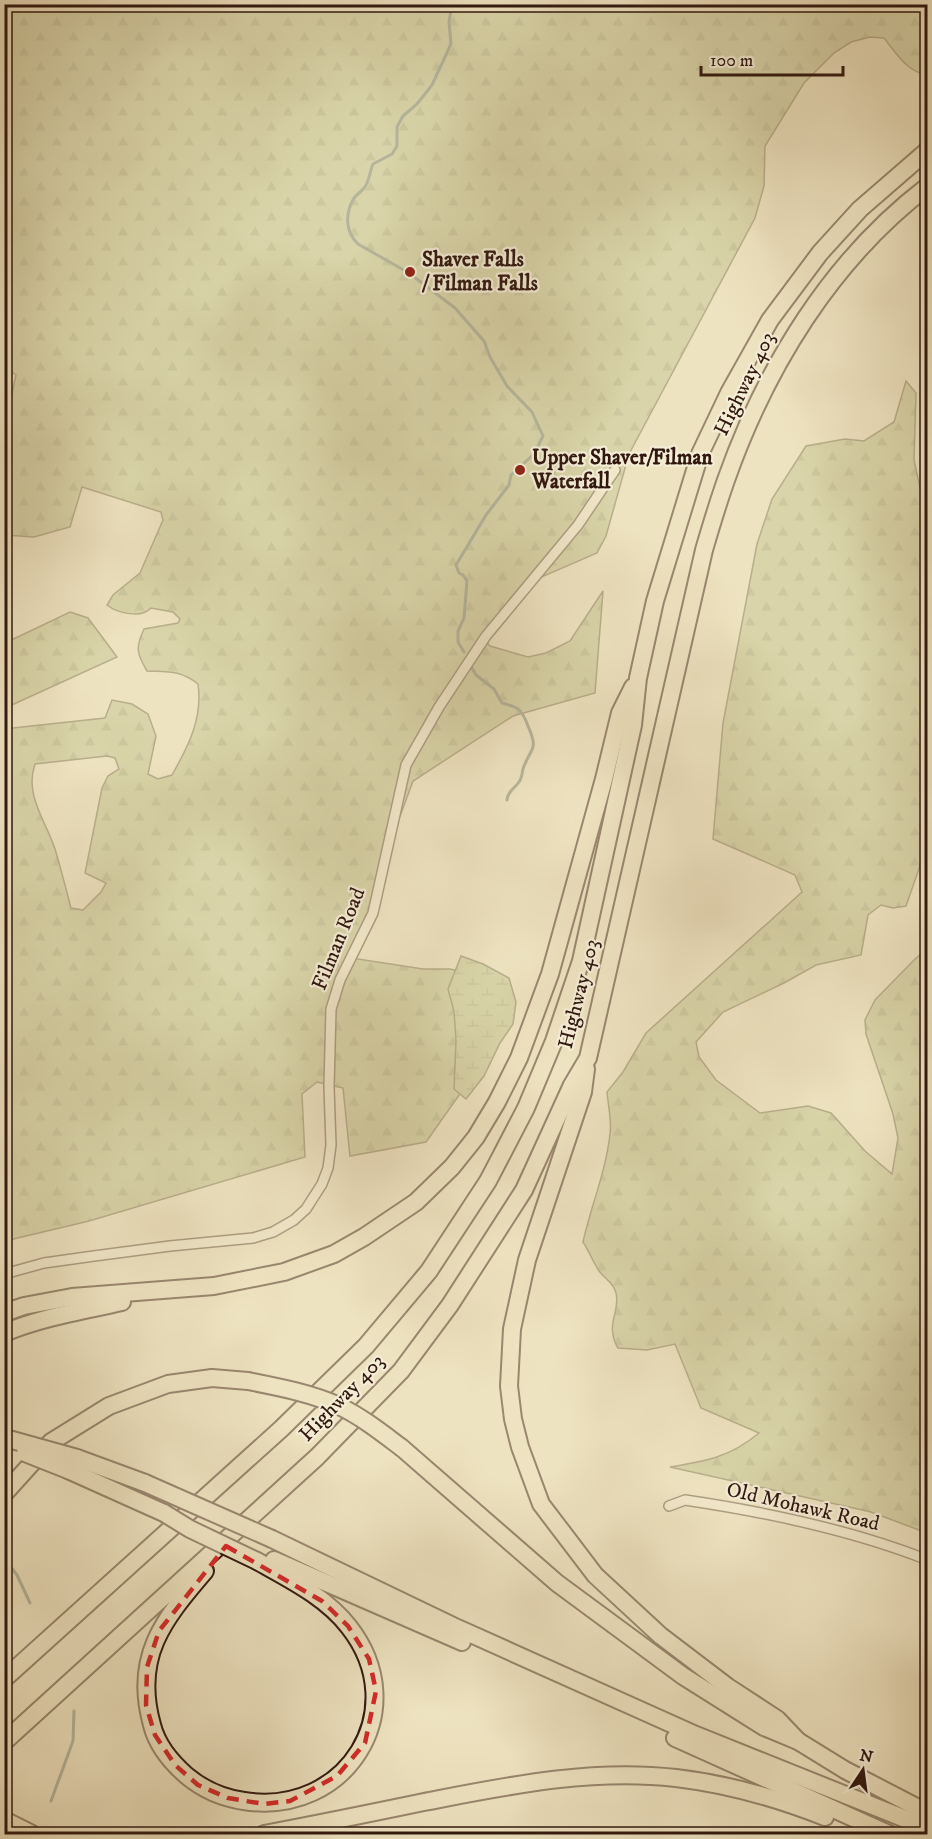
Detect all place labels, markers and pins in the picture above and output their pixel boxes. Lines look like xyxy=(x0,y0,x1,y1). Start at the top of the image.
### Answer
place label: Shaver Falls / Filman Falls xyxy=(421,247,538,297)
marker: Shaver Falls / Filman Falls xyxy=(403,265,417,279)
place label: Upper Shaver/Filman Waterfall xyxy=(531,445,713,495)
marker: Upper Shaver/Filman Waterfall xyxy=(513,463,527,477)

